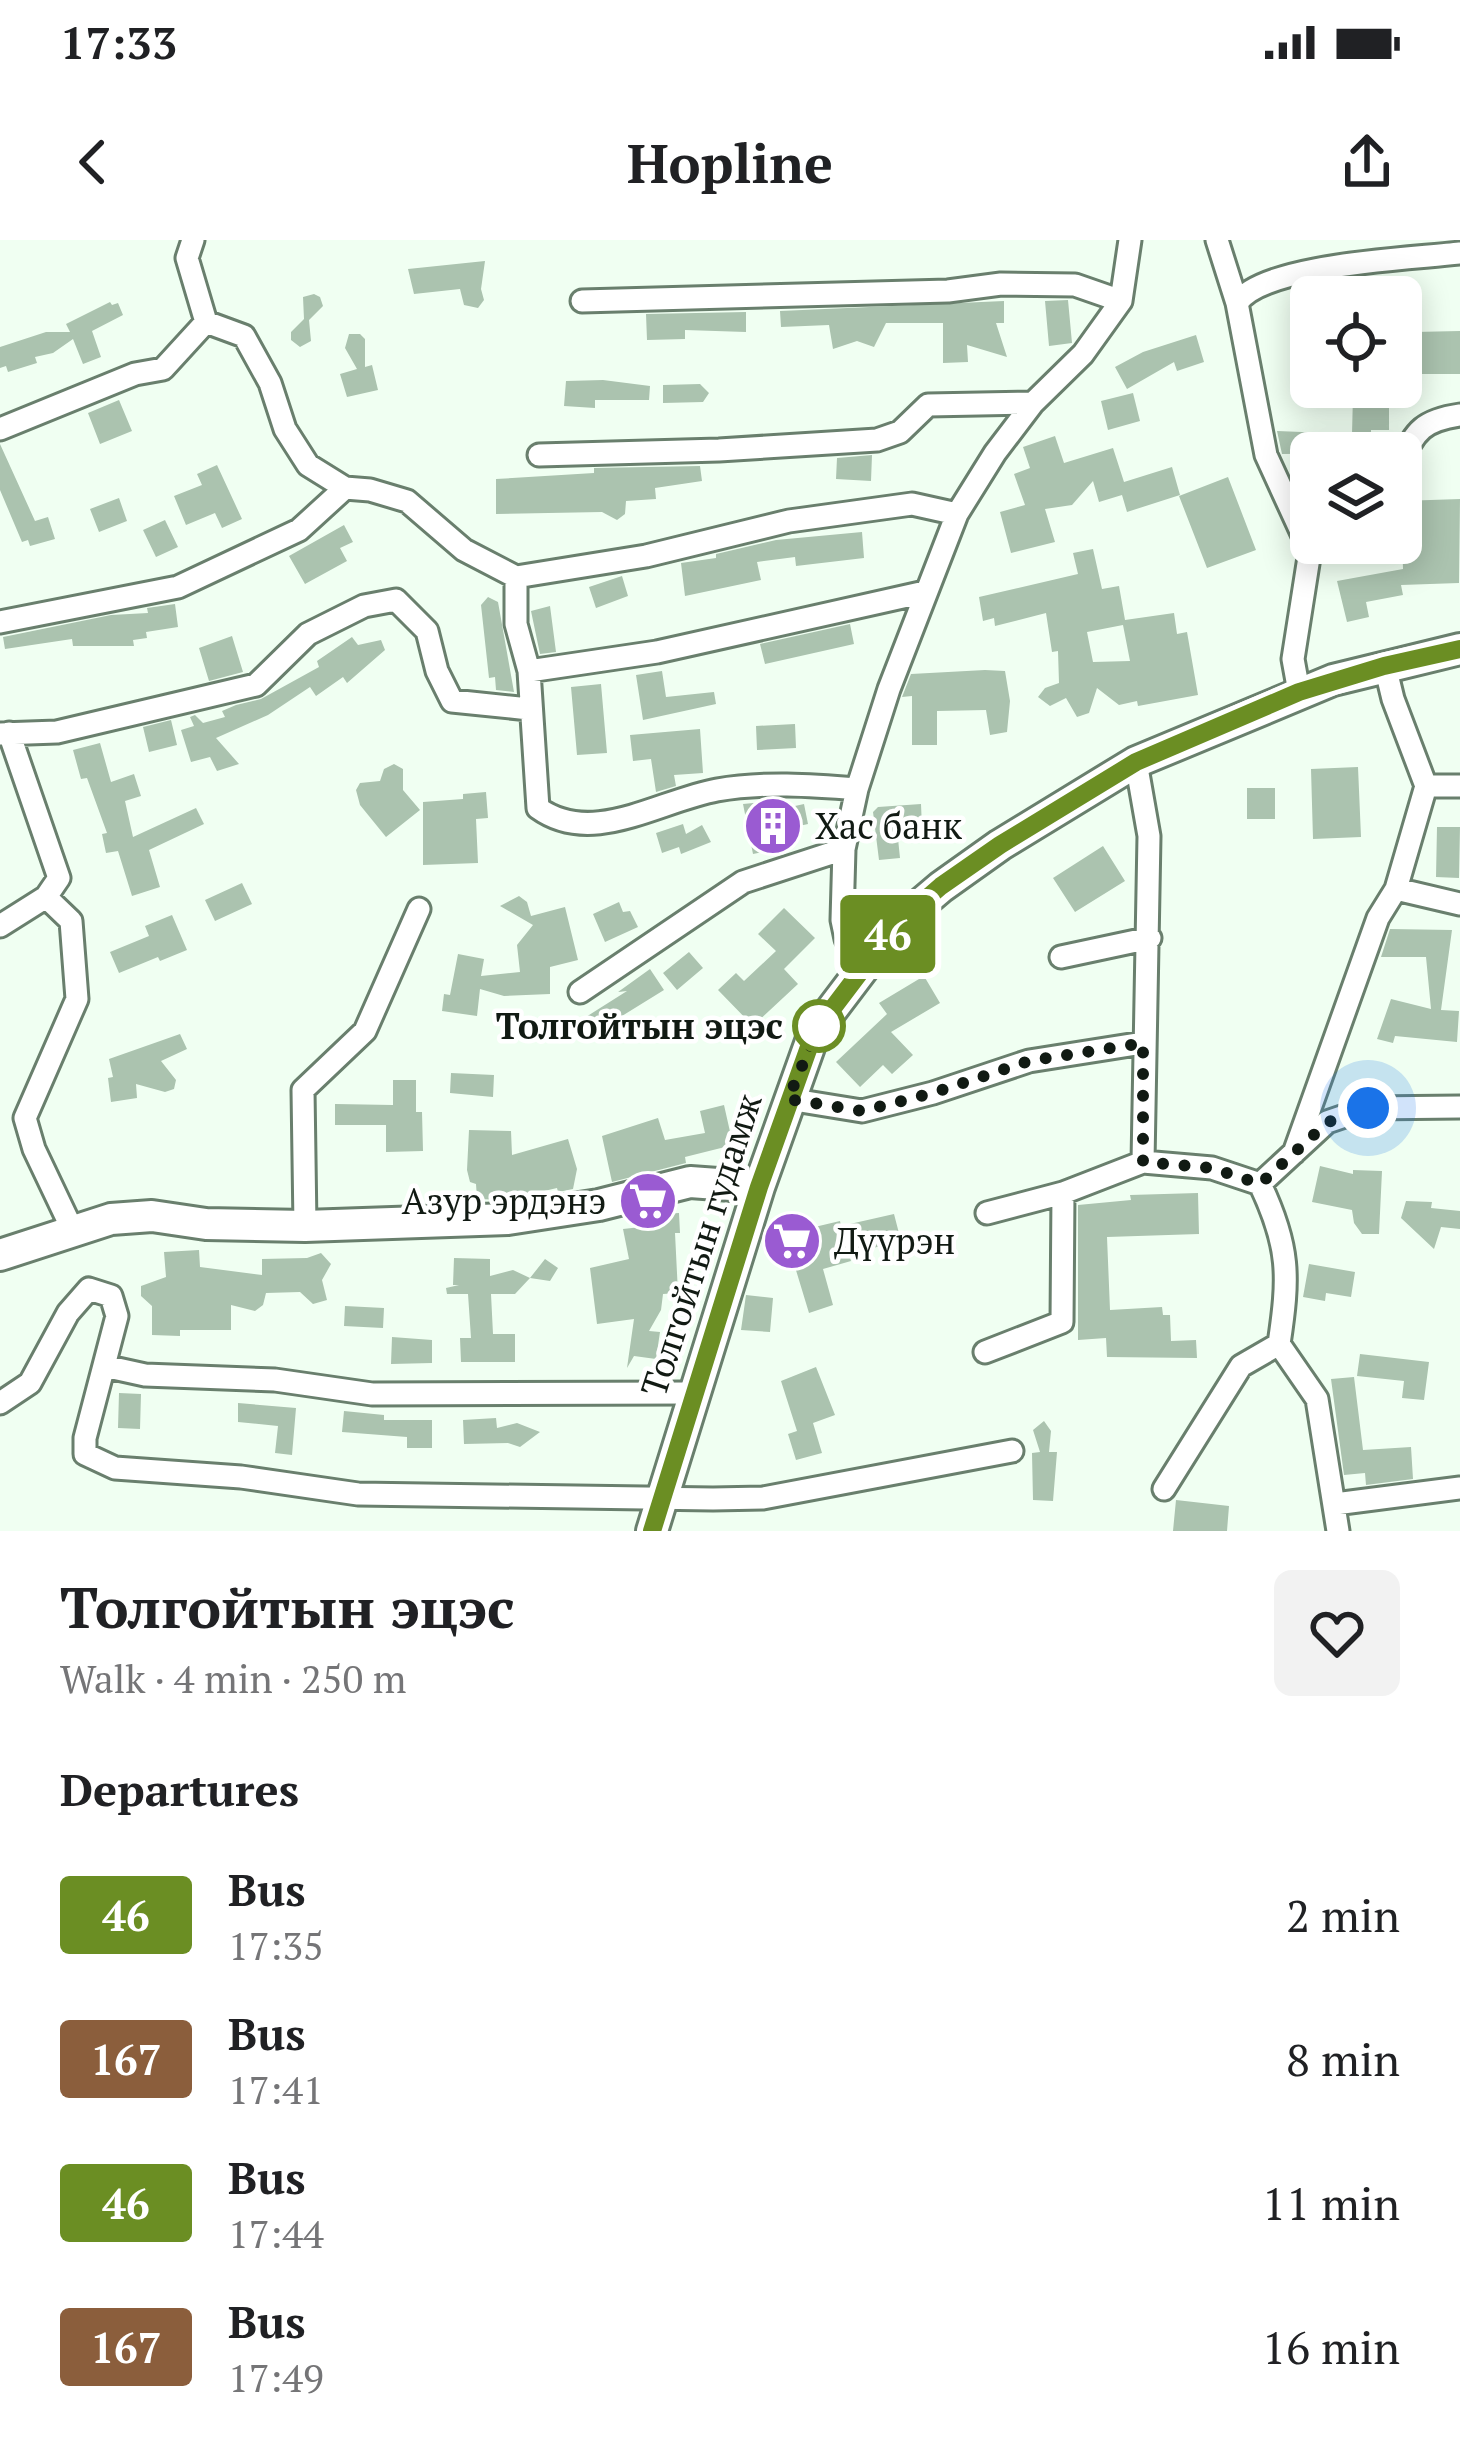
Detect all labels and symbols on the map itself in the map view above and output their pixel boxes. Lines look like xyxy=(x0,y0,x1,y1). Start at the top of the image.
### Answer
building icon: Хас банк xyxy=(742,795,804,857)
place label: Хас банк xyxy=(815,802,963,849)
line badge: 46 xyxy=(834,895,942,973)
marker: Толгойтын эцэс xyxy=(794,1001,844,1051)
place label: Толгойтын эцэс xyxy=(496,1002,783,1049)
your location xyxy=(1338,1078,1398,1138)
street label: Толгойтын гудамж xyxy=(629,1087,772,1402)
supermarket icon: Азур эрдэнэ xyxy=(617,1170,679,1232)
place label: Азур эрдэнэ xyxy=(402,1177,606,1224)
supermarket icon: Дүүрэн xyxy=(761,1210,823,1272)
place label: Дүүрэн xyxy=(834,1217,955,1264)

